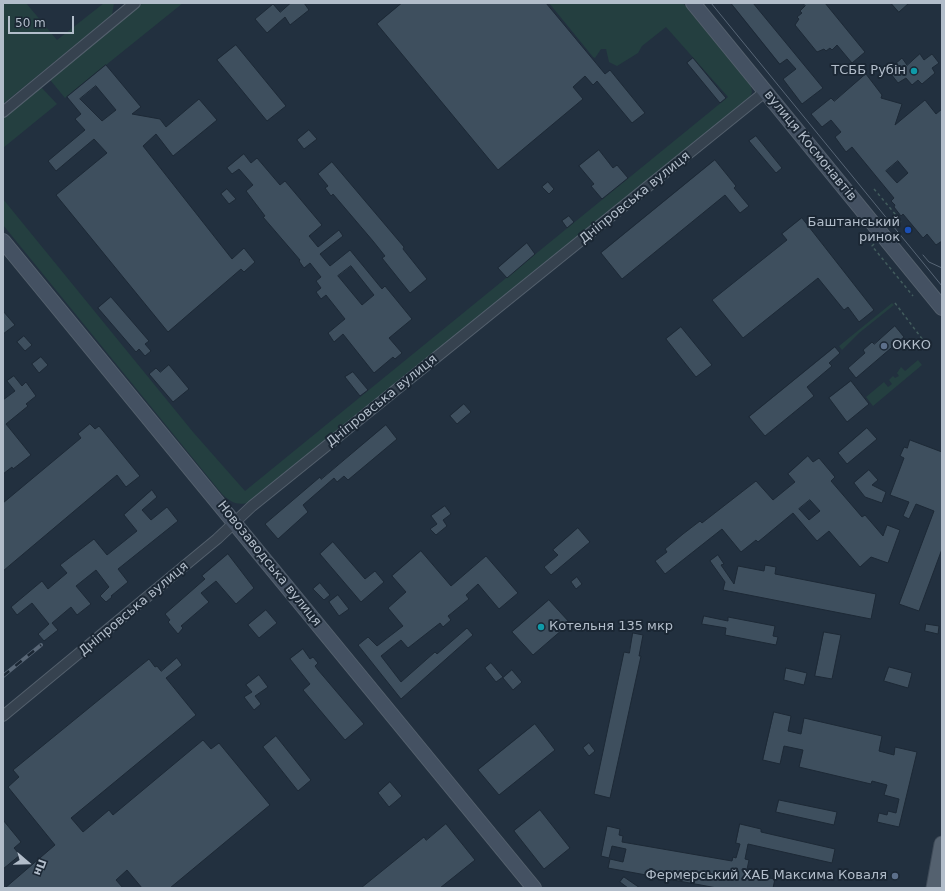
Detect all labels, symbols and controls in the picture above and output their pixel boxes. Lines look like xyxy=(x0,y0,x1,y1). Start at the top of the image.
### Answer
scale bar xyxy=(10,8,76,34)
text: 50 m xyxy=(15,16,46,30)
place label: ТСББ Рубін xyxy=(831,63,906,79)
marker: ТСББ Рубін xyxy=(909,66,919,76)
street label: вулиця Космонавтів xyxy=(761,87,859,205)
street label: Дніпровська вулиця xyxy=(576,148,694,248)
place label: Баштанський ринок xyxy=(808,215,900,246)
marker: Баштанський ринок xyxy=(903,225,913,235)
place label: ОККО xyxy=(892,338,931,354)
marker: ОККО xyxy=(879,341,889,351)
street label: Дніпровська вулиця xyxy=(323,351,441,451)
street label: Новозаводська вулиця xyxy=(214,498,324,630)
street label: Дніпровська вулиця xyxy=(76,559,192,659)
place label: Котельня 135 мкр xyxy=(549,619,673,635)
marker: Котельня 135 мкр xyxy=(536,622,546,632)
north arrow xyxy=(8,843,48,883)
text: Пн xyxy=(31,857,49,877)
place label: Фермерський ХАБ Максима Коваля xyxy=(645,868,887,884)
marker: Фермерський ХАБ Максима Коваля xyxy=(890,871,900,881)

